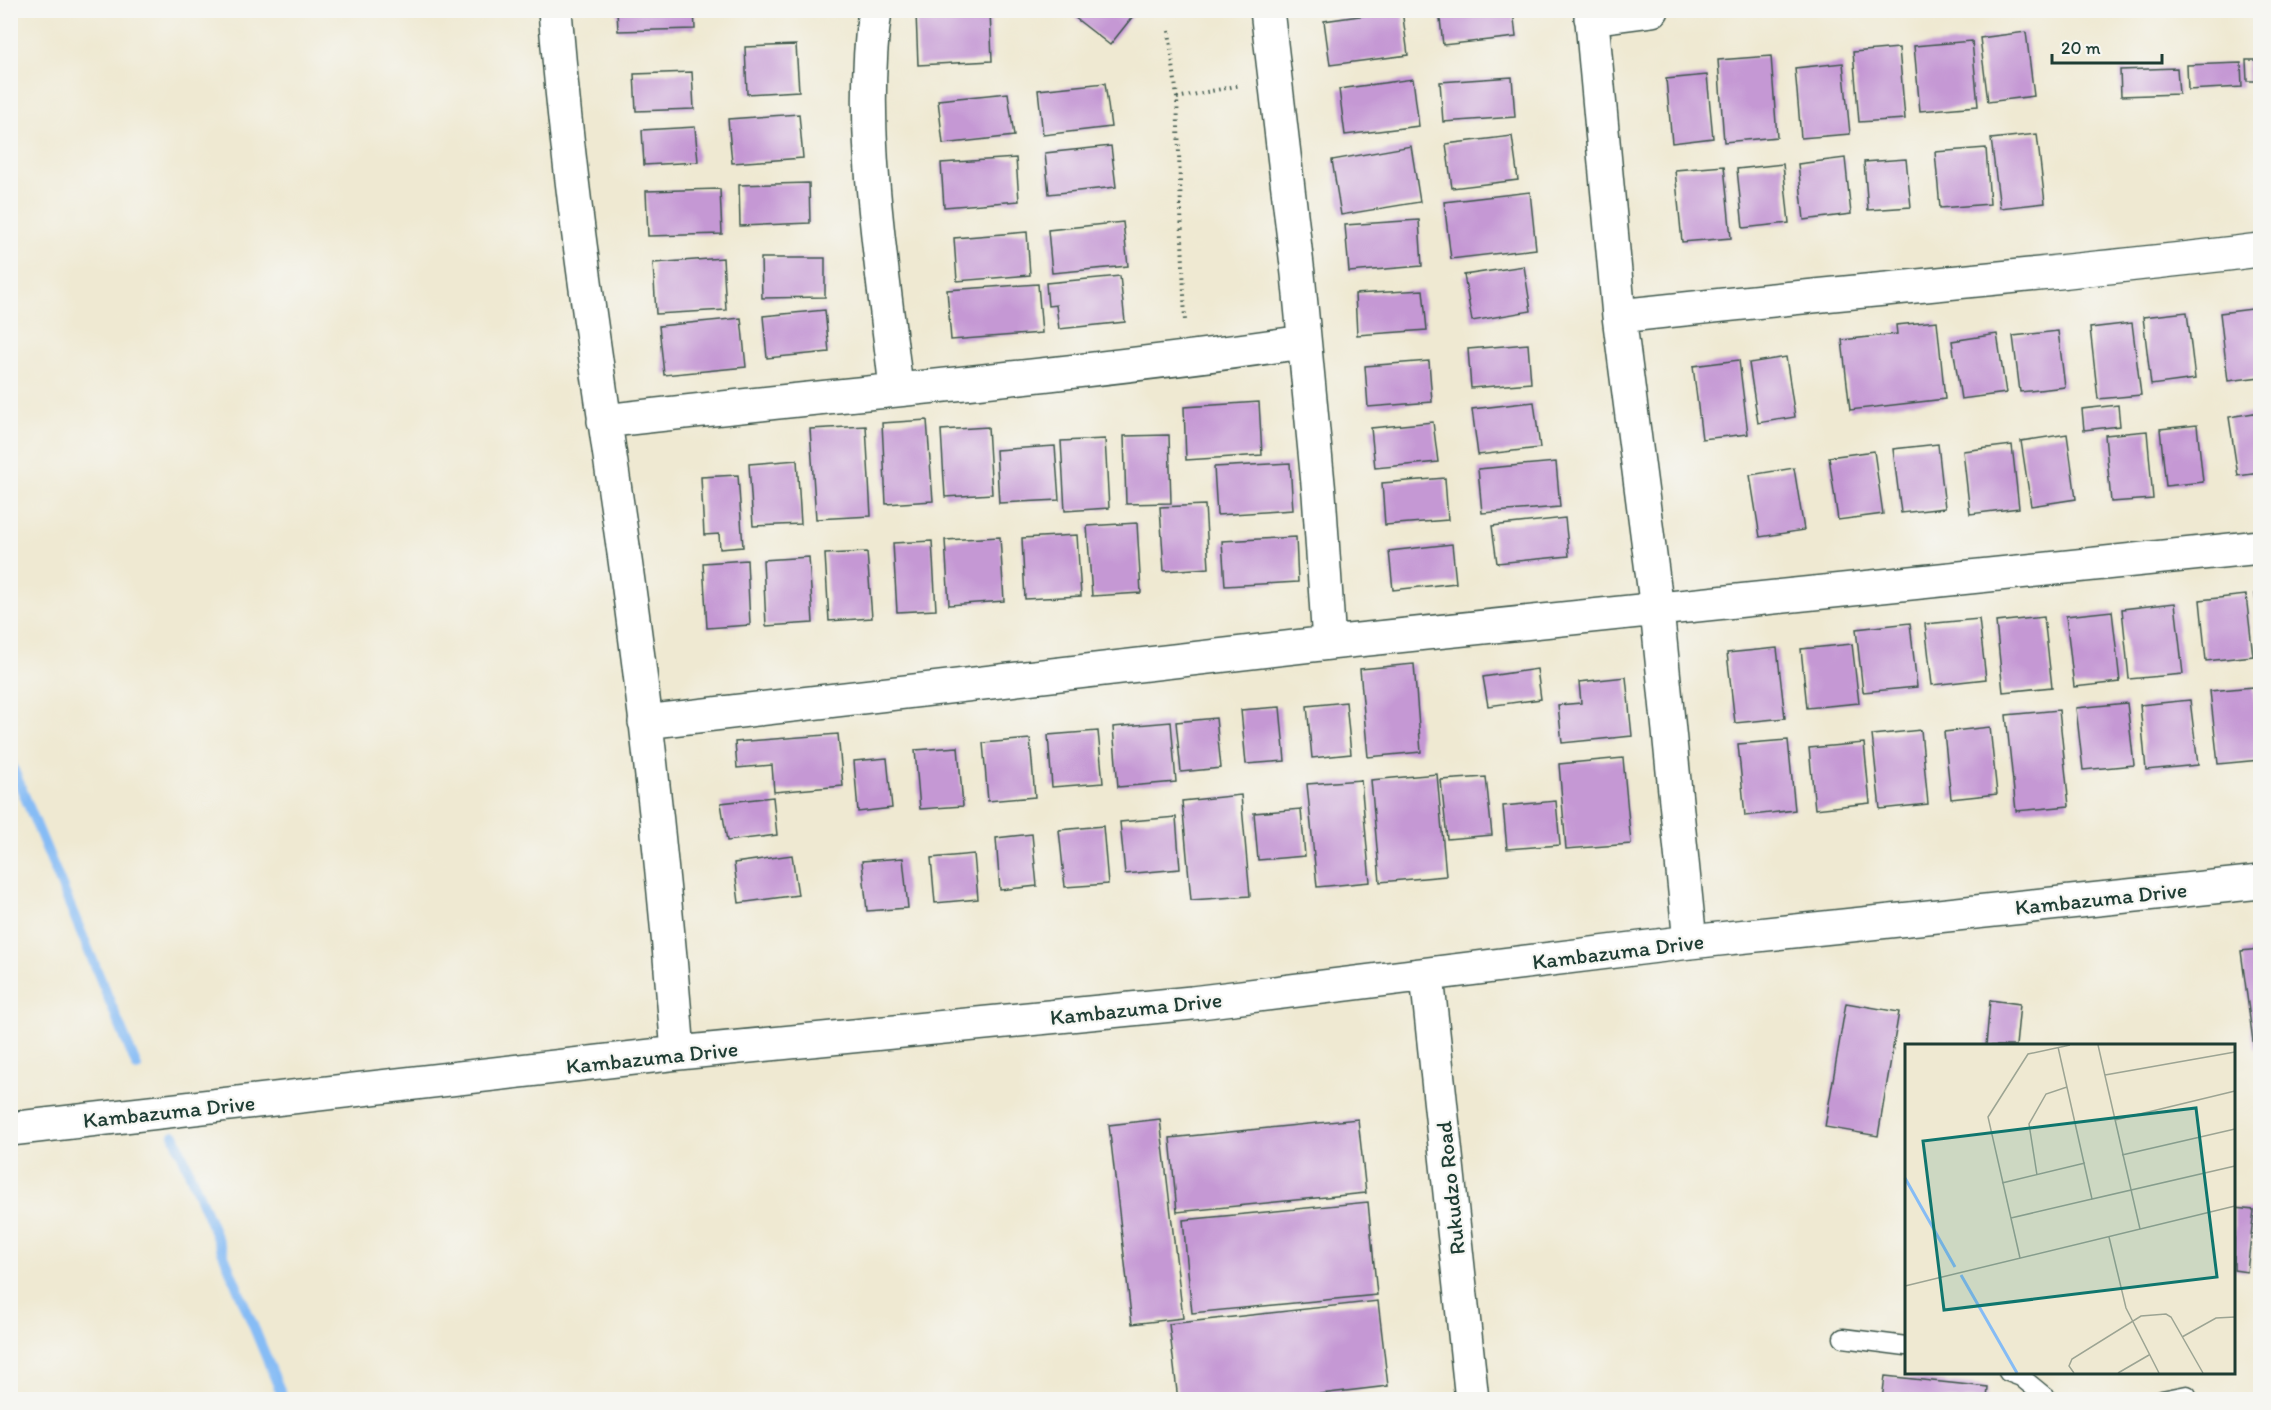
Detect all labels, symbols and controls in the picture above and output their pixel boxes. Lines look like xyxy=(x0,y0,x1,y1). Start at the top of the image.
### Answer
scale bar xyxy=(2052,27,2162,65)
text: 20 m xyxy=(2061,37,2101,59)
street label: Kambazuma Drive xyxy=(2014,876,2188,921)
street label: Kambazuma Drive xyxy=(1531,928,1706,975)
street label: Kambazuma Drive xyxy=(1049,986,1223,1031)
street label: Kambazuma Drive xyxy=(565,1035,739,1080)
inset map xyxy=(1905,1044,2235,1374)
street label: Kambazuma Drive xyxy=(82,1089,256,1134)
street label: Rukudzo Road xyxy=(1430,1120,1471,1256)

